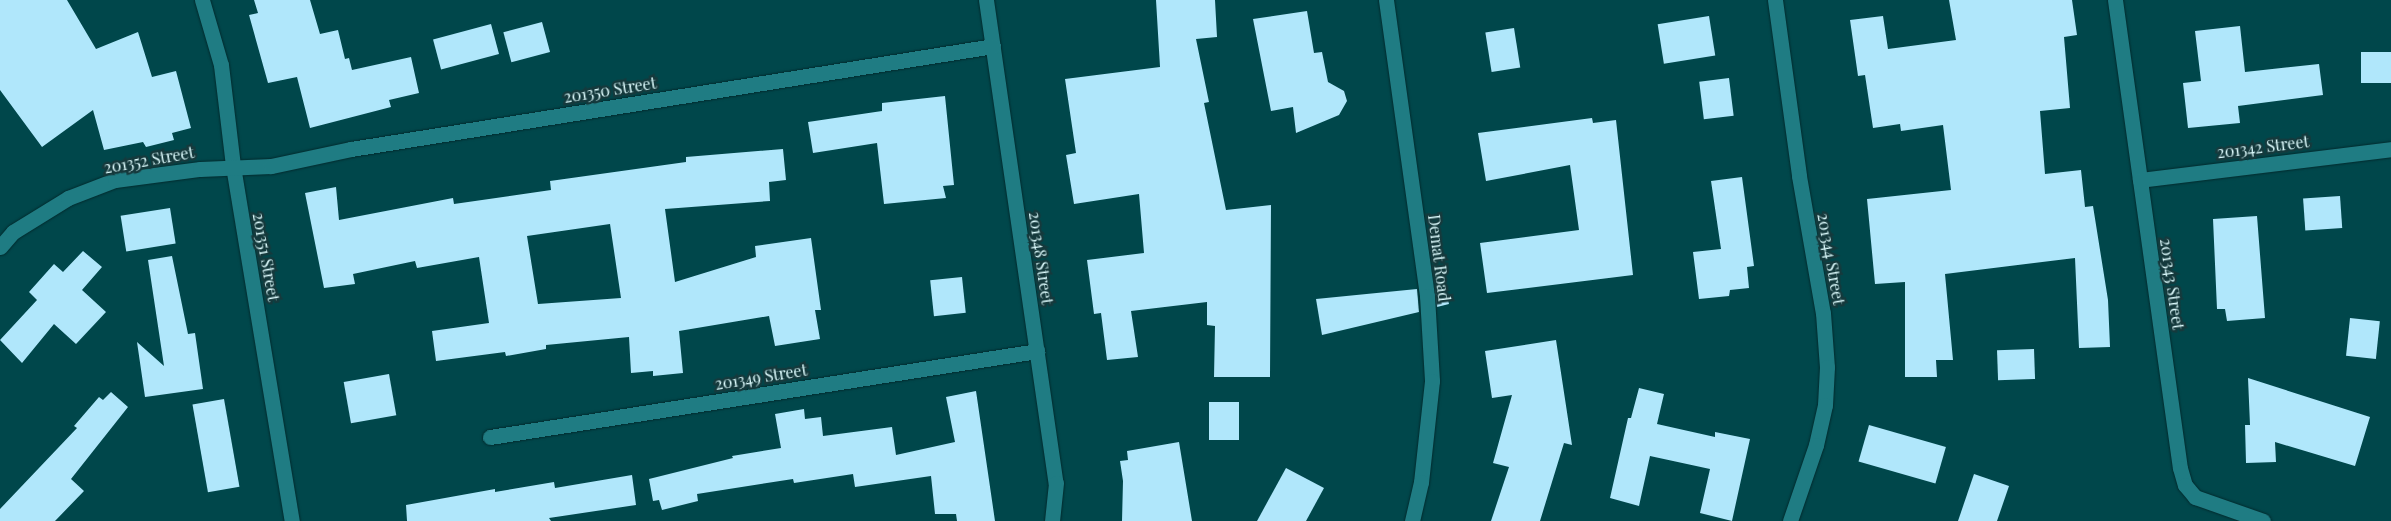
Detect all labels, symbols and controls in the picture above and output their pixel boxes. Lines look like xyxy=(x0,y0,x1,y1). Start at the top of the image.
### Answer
street label: 201350 Street xyxy=(562,73,658,107)
street label: 201342 Street xyxy=(2216,132,2310,162)
street label: 201352 Street xyxy=(102,143,196,177)
street label: 201348 Street xyxy=(1025,210,1057,306)
street label: 201351 Street xyxy=(249,211,283,303)
street label: 201344 Street xyxy=(1813,212,1849,306)
street label: Demat Road xyxy=(1424,213,1454,303)
street label: 201343 Street xyxy=(2156,237,2188,331)
street label: 201349 Street xyxy=(714,360,808,394)

